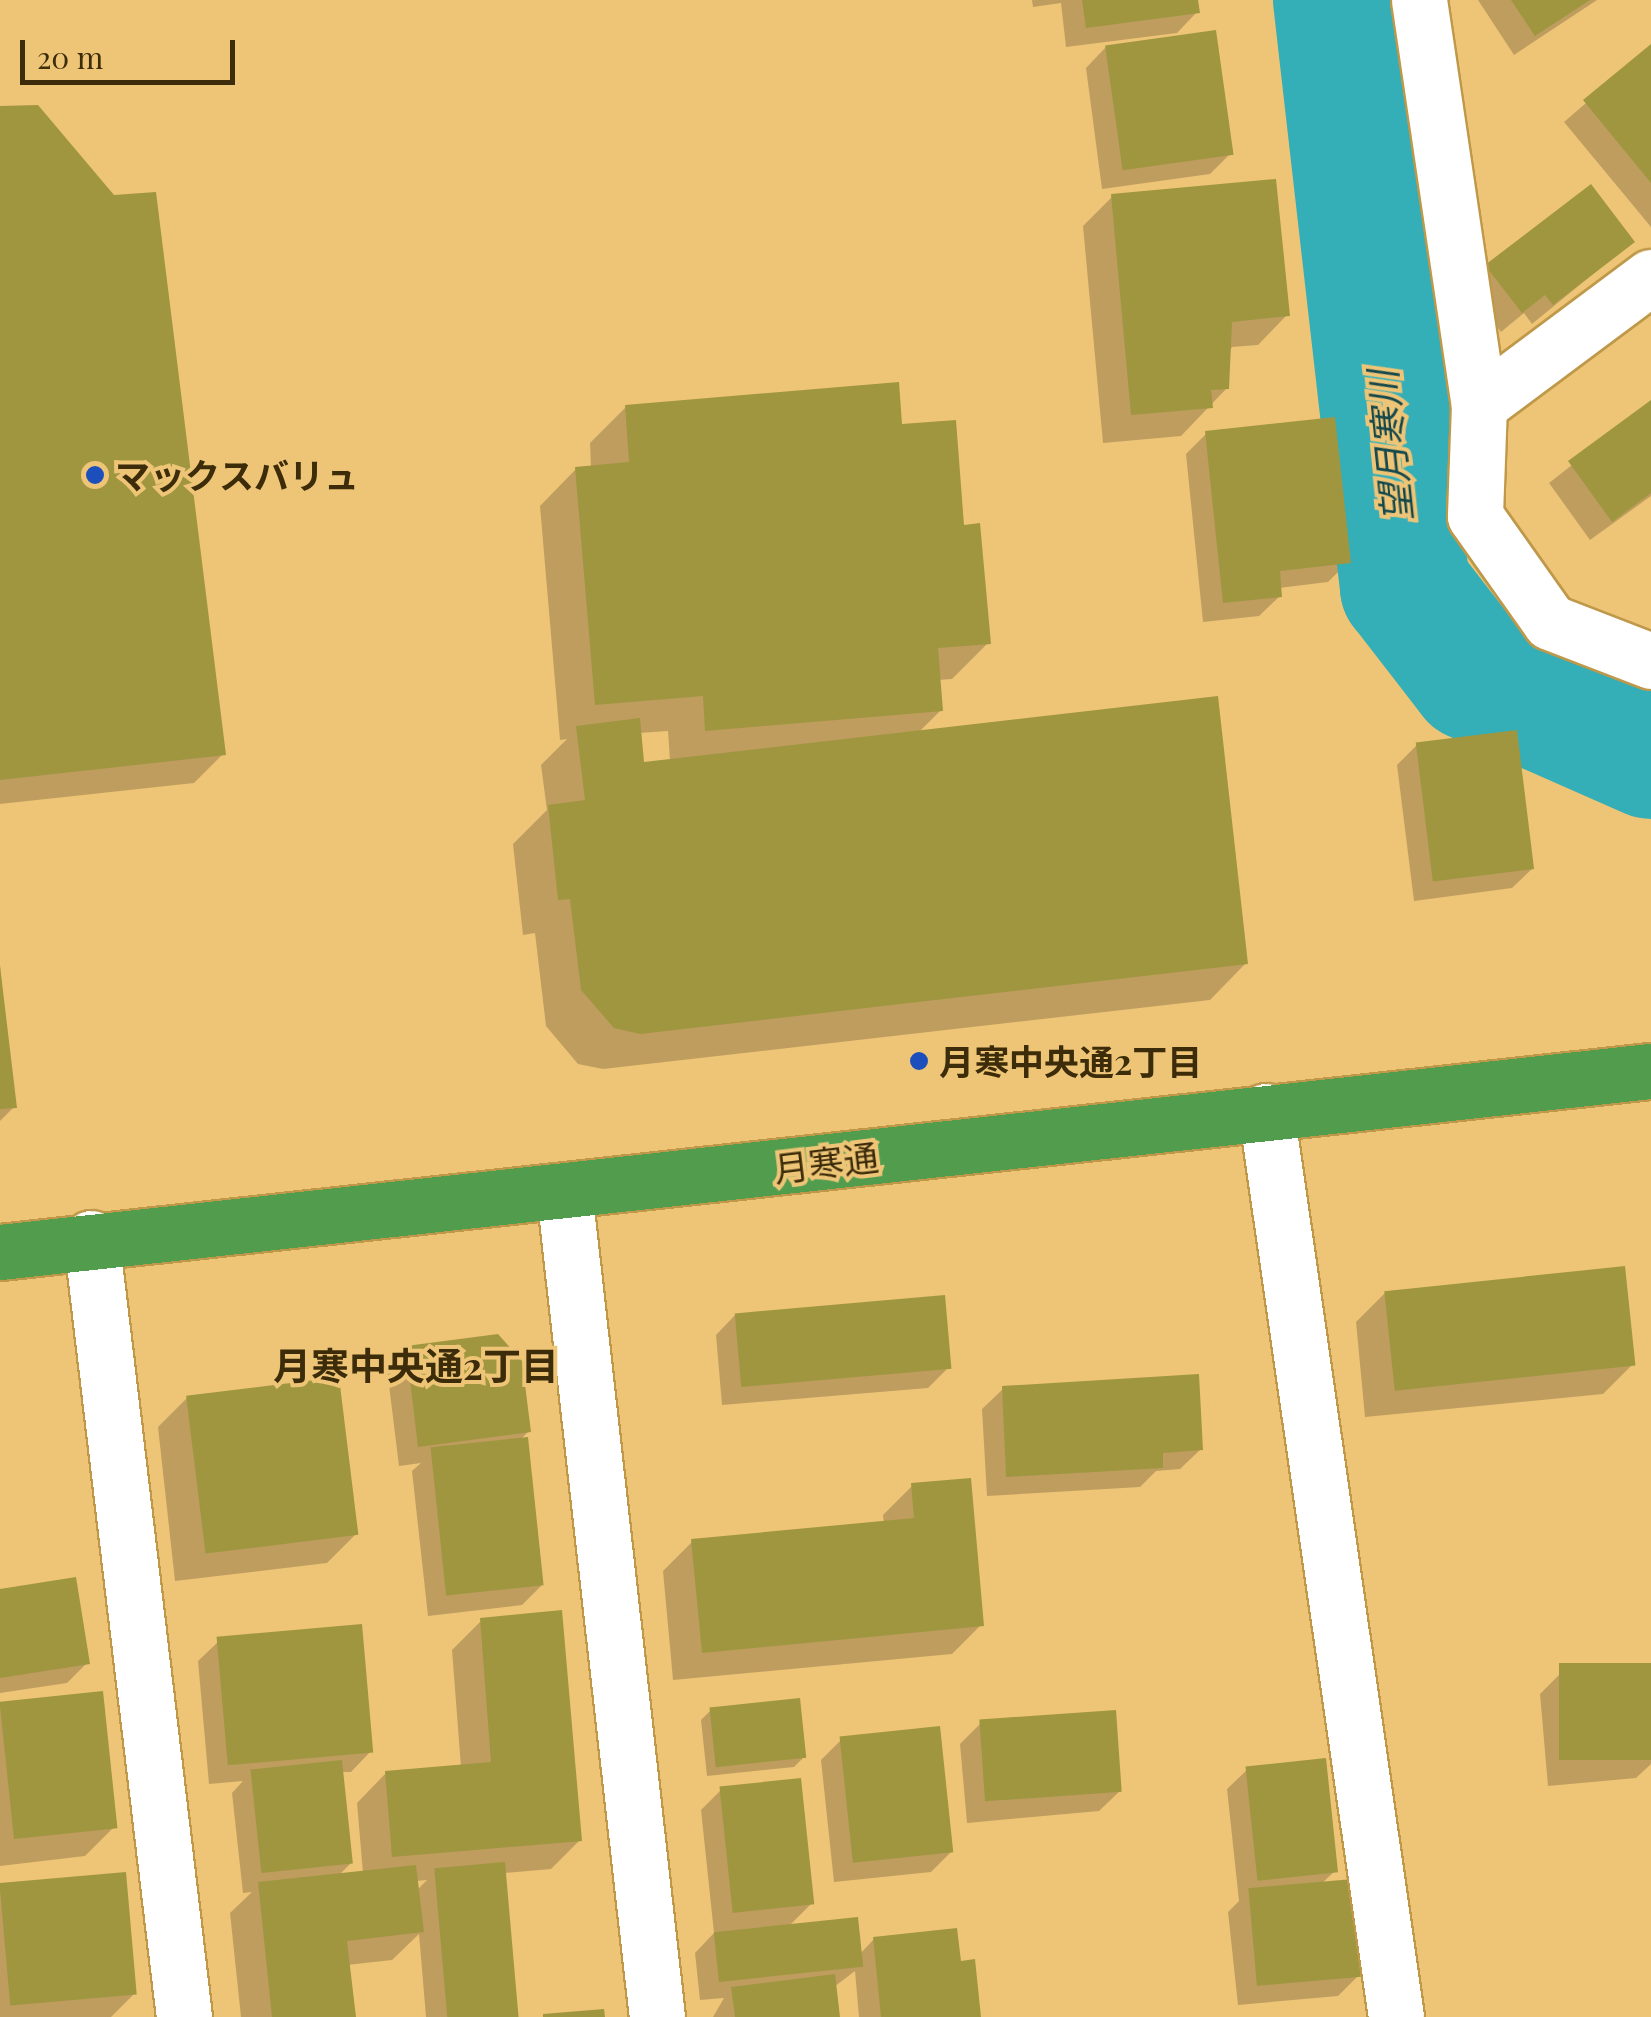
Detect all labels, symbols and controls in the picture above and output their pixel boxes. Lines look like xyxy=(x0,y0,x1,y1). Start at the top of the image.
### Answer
scale bar xyxy=(25,20,240,82)
text: 20 m xyxy=(37,37,103,77)
water label: 望月寒川 xyxy=(1358,368,1420,524)
place label: マックスバリュ xyxy=(115,454,360,496)
marker: マックスバリュ xyxy=(84,464,106,486)
place label: 月寒中央通2丁目 xyxy=(939,1040,1202,1082)
marker: 月寒中央通2丁目 xyxy=(908,1050,930,1072)
street label: 月寒通 xyxy=(771,1135,881,1189)
district label: 月寒中央通2丁目 xyxy=(273,1342,559,1388)

